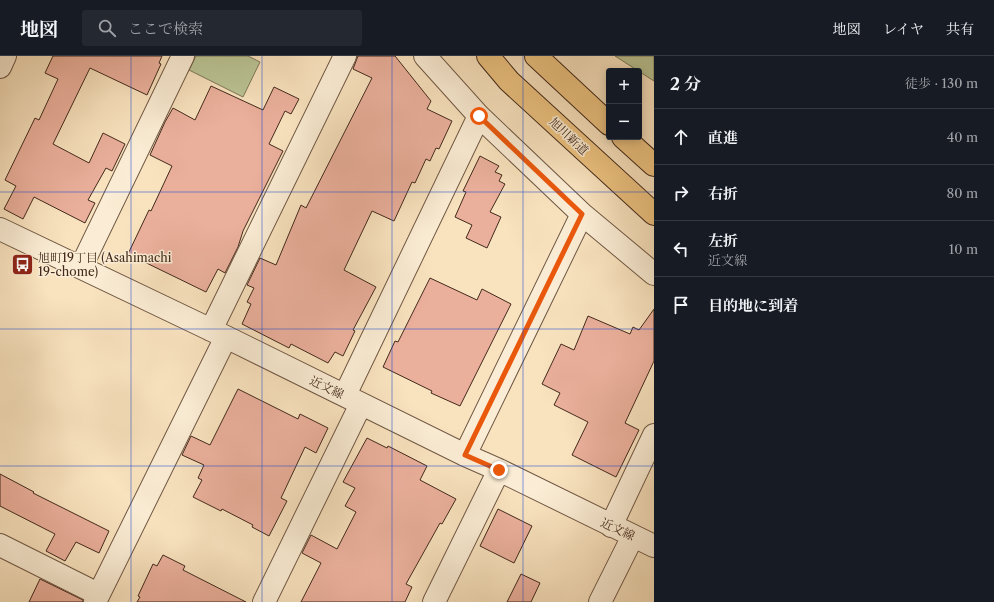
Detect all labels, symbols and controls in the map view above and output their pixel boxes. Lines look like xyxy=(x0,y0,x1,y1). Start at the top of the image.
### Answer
search box xyxy=(82,10,362,46)
icon: search xyxy=(96,17,118,39)
text: 地図 xyxy=(20,18,58,41)
text: ここで検索 xyxy=(128,19,203,38)
text: 地図 xyxy=(833,20,861,38)
text: レイヤ xyxy=(883,20,924,38)
text: 共有 xyxy=(946,20,974,38)
map controls xyxy=(606,68,642,140)
button: + xyxy=(606,68,642,104)
text: 2 分 xyxy=(670,74,701,94)
text: 徒歩 · 130 m xyxy=(905,75,978,91)
button: − xyxy=(606,104,642,140)
route start xyxy=(470,107,488,125)
street label: 旭川新道 xyxy=(546,114,592,158)
icon: ahead xyxy=(670,126,692,148)
text: 直進 xyxy=(708,128,738,147)
text: 40 m xyxy=(947,129,978,145)
icon: right xyxy=(670,182,692,204)
text: 右折 xyxy=(708,184,738,203)
text: 80 m xyxy=(946,185,978,201)
text: 左折 xyxy=(708,231,738,250)
icon: left xyxy=(670,238,692,260)
text: 10 m xyxy=(949,241,978,257)
place label: 旭町19丁目 (Asahimachi 19-chome) xyxy=(38,250,172,279)
bus stop icon: 旭町19丁目 (Asahimachi 19-chome) xyxy=(10,251,36,277)
text: 近文線 xyxy=(708,252,747,268)
icon: arrive xyxy=(670,294,692,316)
text: 目的地に到着 xyxy=(708,296,798,315)
street label: 近文線 xyxy=(308,372,346,402)
route end xyxy=(490,461,508,479)
street label: 近文線 xyxy=(599,515,637,543)

